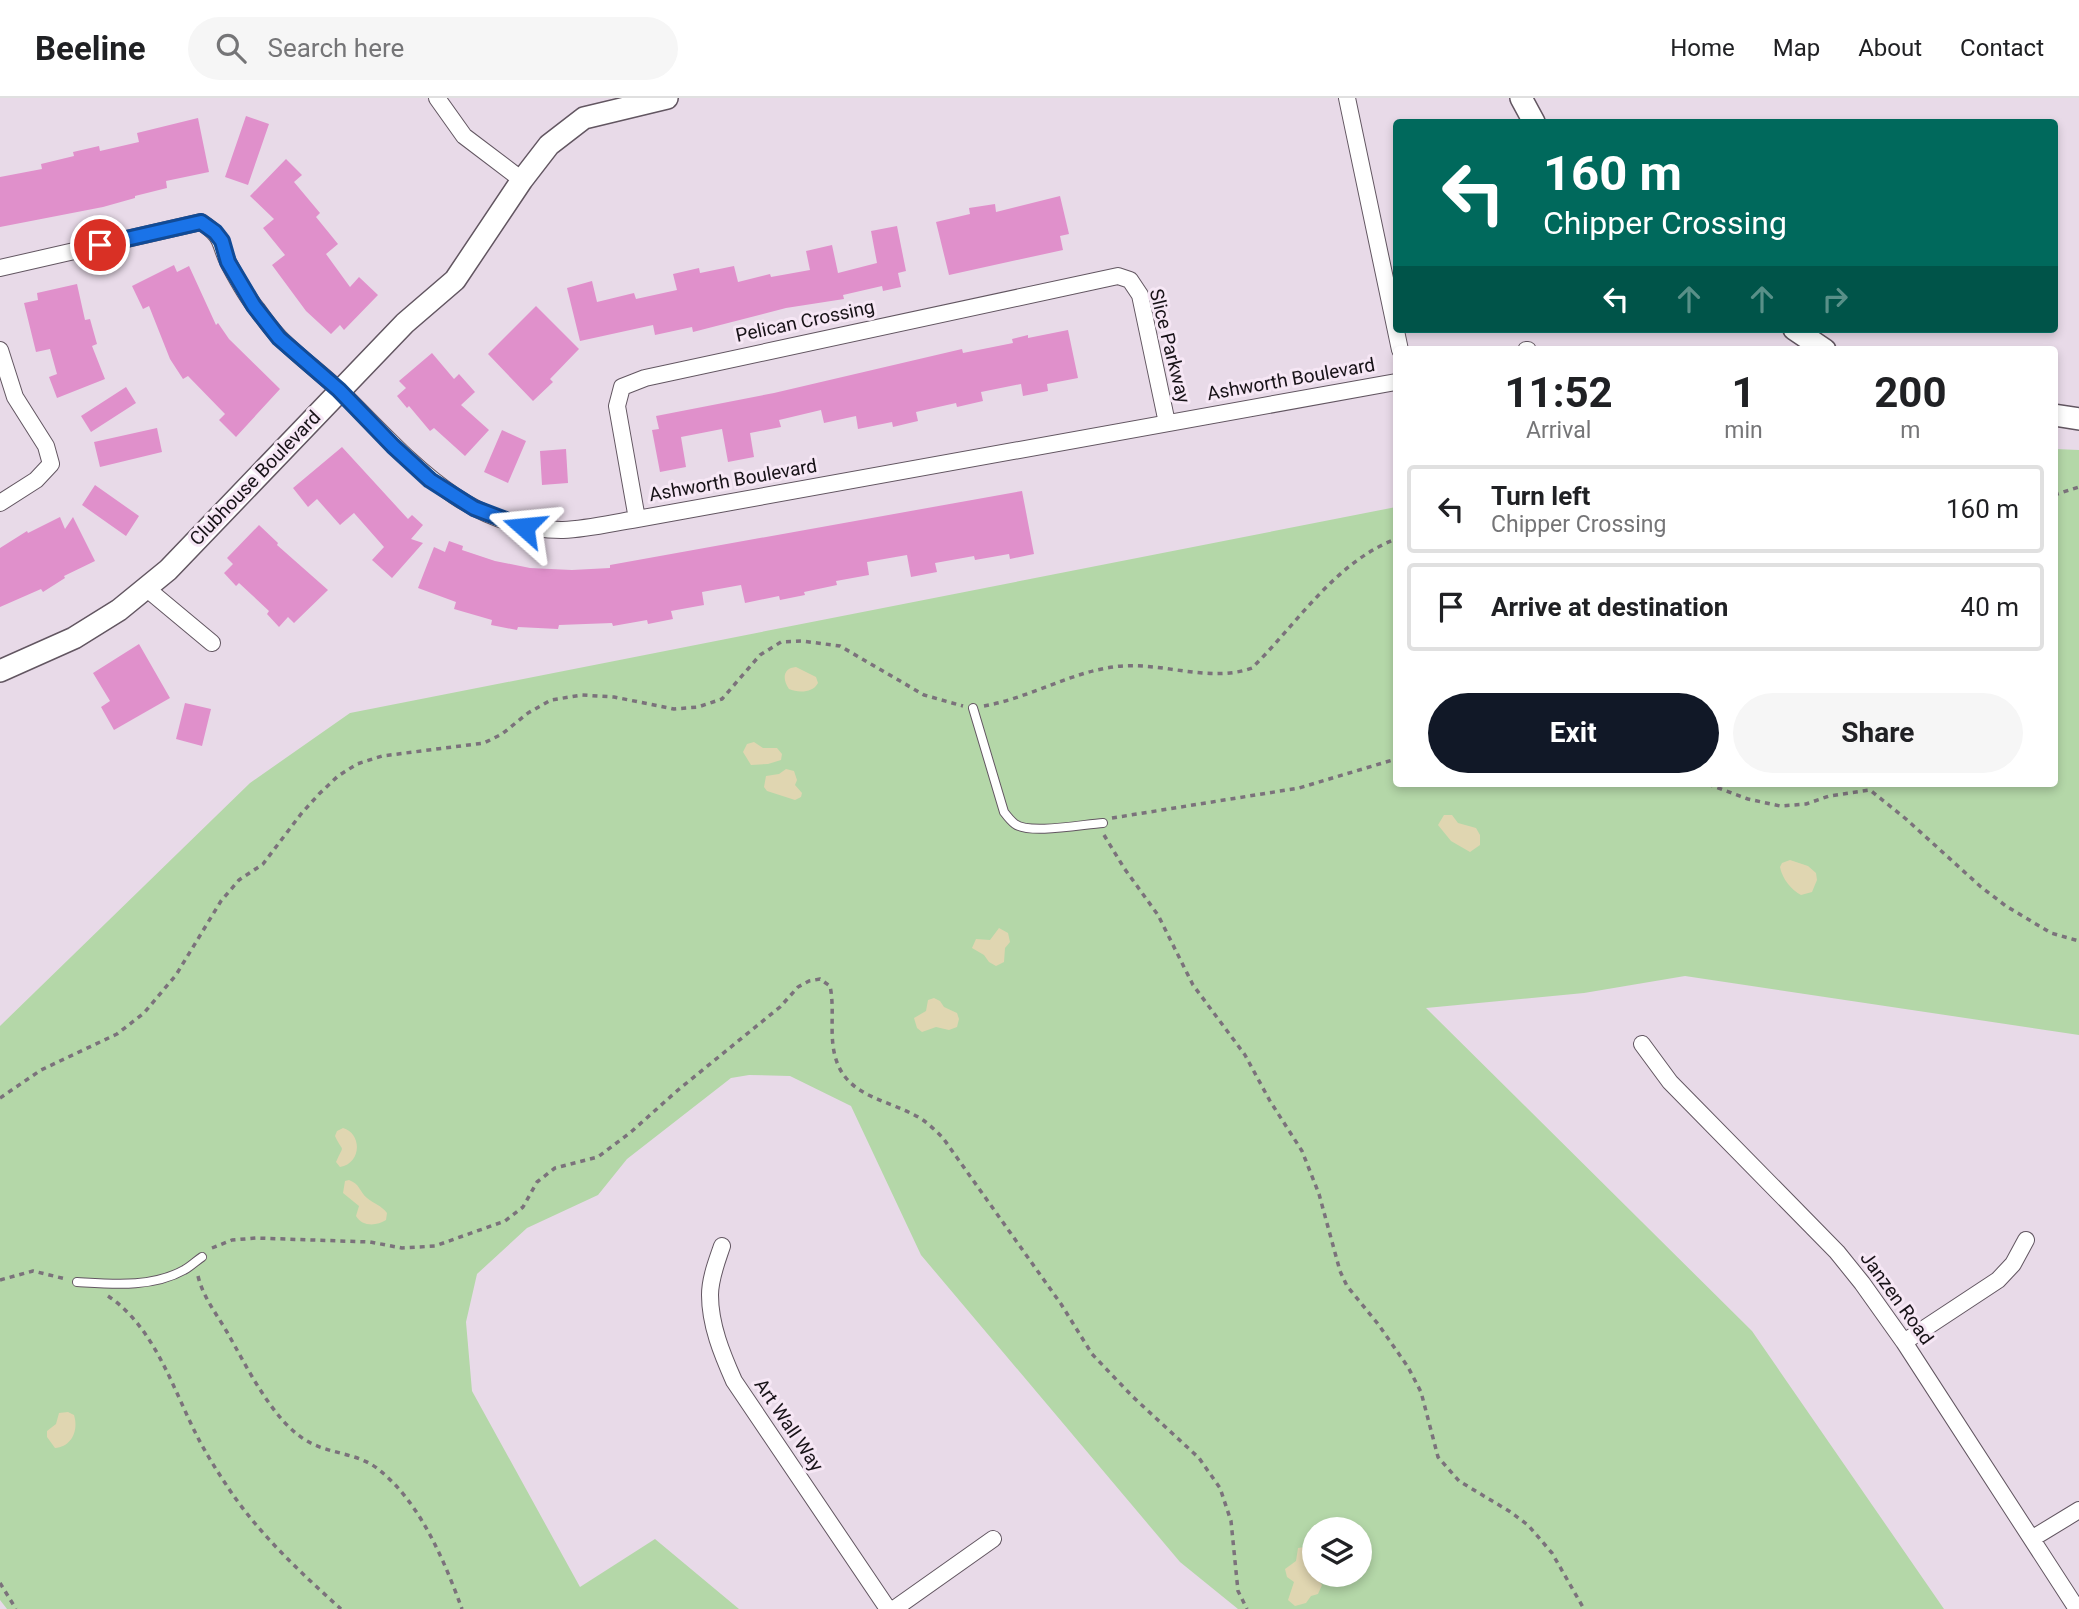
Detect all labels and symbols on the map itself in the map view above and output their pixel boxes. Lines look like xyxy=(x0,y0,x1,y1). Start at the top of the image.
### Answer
pin xyxy=(70,215,130,275)
street label: Slice Parkway xyxy=(1145,286,1195,406)
street label: Pelican Crossing xyxy=(733,295,877,347)
street label: Ashworth Boulevard xyxy=(1205,353,1377,405)
street label: Clubhouse Boulevard xyxy=(185,406,325,550)
street label: Ashworth Boulevard xyxy=(647,454,819,506)
position arrow xyxy=(487,490,561,564)
street label: Janzen Road xyxy=(1856,1247,1938,1349)
street label: Art Wall Way xyxy=(750,1374,828,1476)

